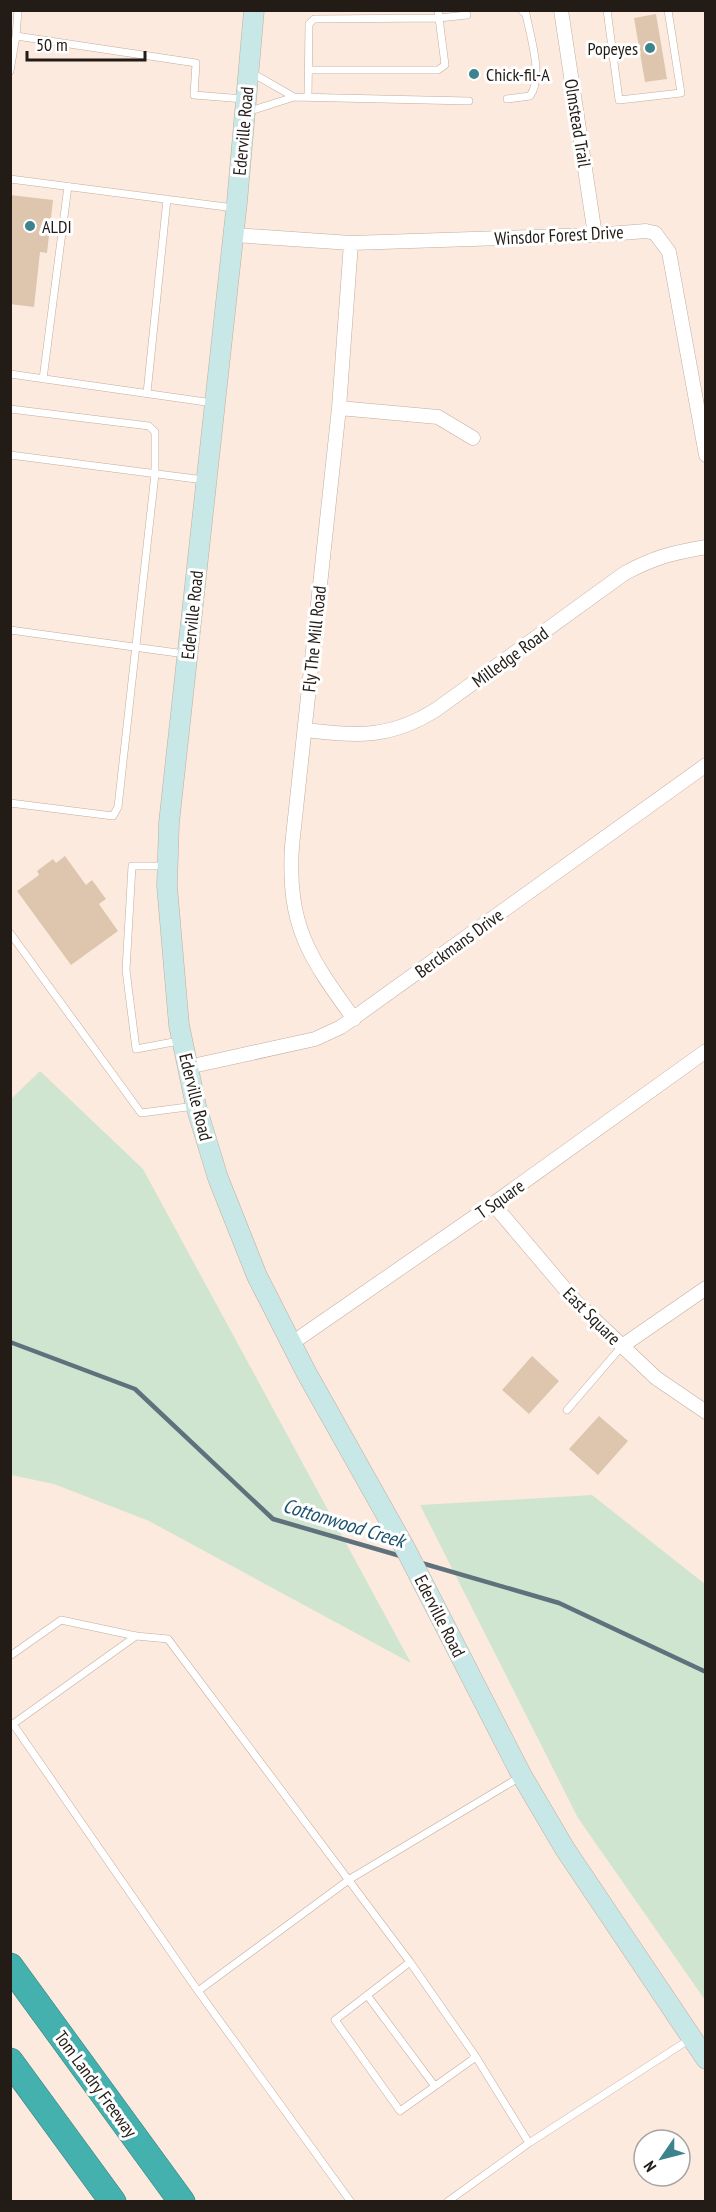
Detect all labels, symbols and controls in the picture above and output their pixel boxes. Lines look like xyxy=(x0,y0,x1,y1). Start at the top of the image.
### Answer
scale bar xyxy=(27,24,146,62)
text: 50 m xyxy=(36,33,68,56)
place label: Popeyes xyxy=(587,37,638,60)
marker: Popeyes xyxy=(643,41,657,55)
place label: Chick-fil-A xyxy=(486,63,550,86)
marker: Chick-fil-A xyxy=(467,67,481,81)
street label: Olmstead Trail xyxy=(560,77,596,170)
street label: Ederville Road xyxy=(228,86,258,176)
place label: ALDI xyxy=(42,215,72,238)
marker: ALDI xyxy=(23,219,37,233)
street label: Winsdor Forest Drive xyxy=(494,220,624,250)
street label: Ederville Road xyxy=(176,569,208,661)
street label: Fly The Mill Road xyxy=(297,585,331,693)
street label: Milledge Road xyxy=(467,622,553,692)
street label: Berckmans Drive xyxy=(410,903,508,983)
street label: Ederville Road xyxy=(174,1051,218,1143)
street label: T Square xyxy=(471,1174,529,1224)
street label: East Square xyxy=(558,1282,626,1350)
water label: Cottonwood Creek xyxy=(280,1492,410,1554)
street label: Ederville Road xyxy=(410,1571,470,1661)
street label: Tom Landry Freeway xyxy=(50,2026,143,2142)
north arrow xyxy=(632,2128,692,2188)
text: N xyxy=(639,2157,660,2176)

